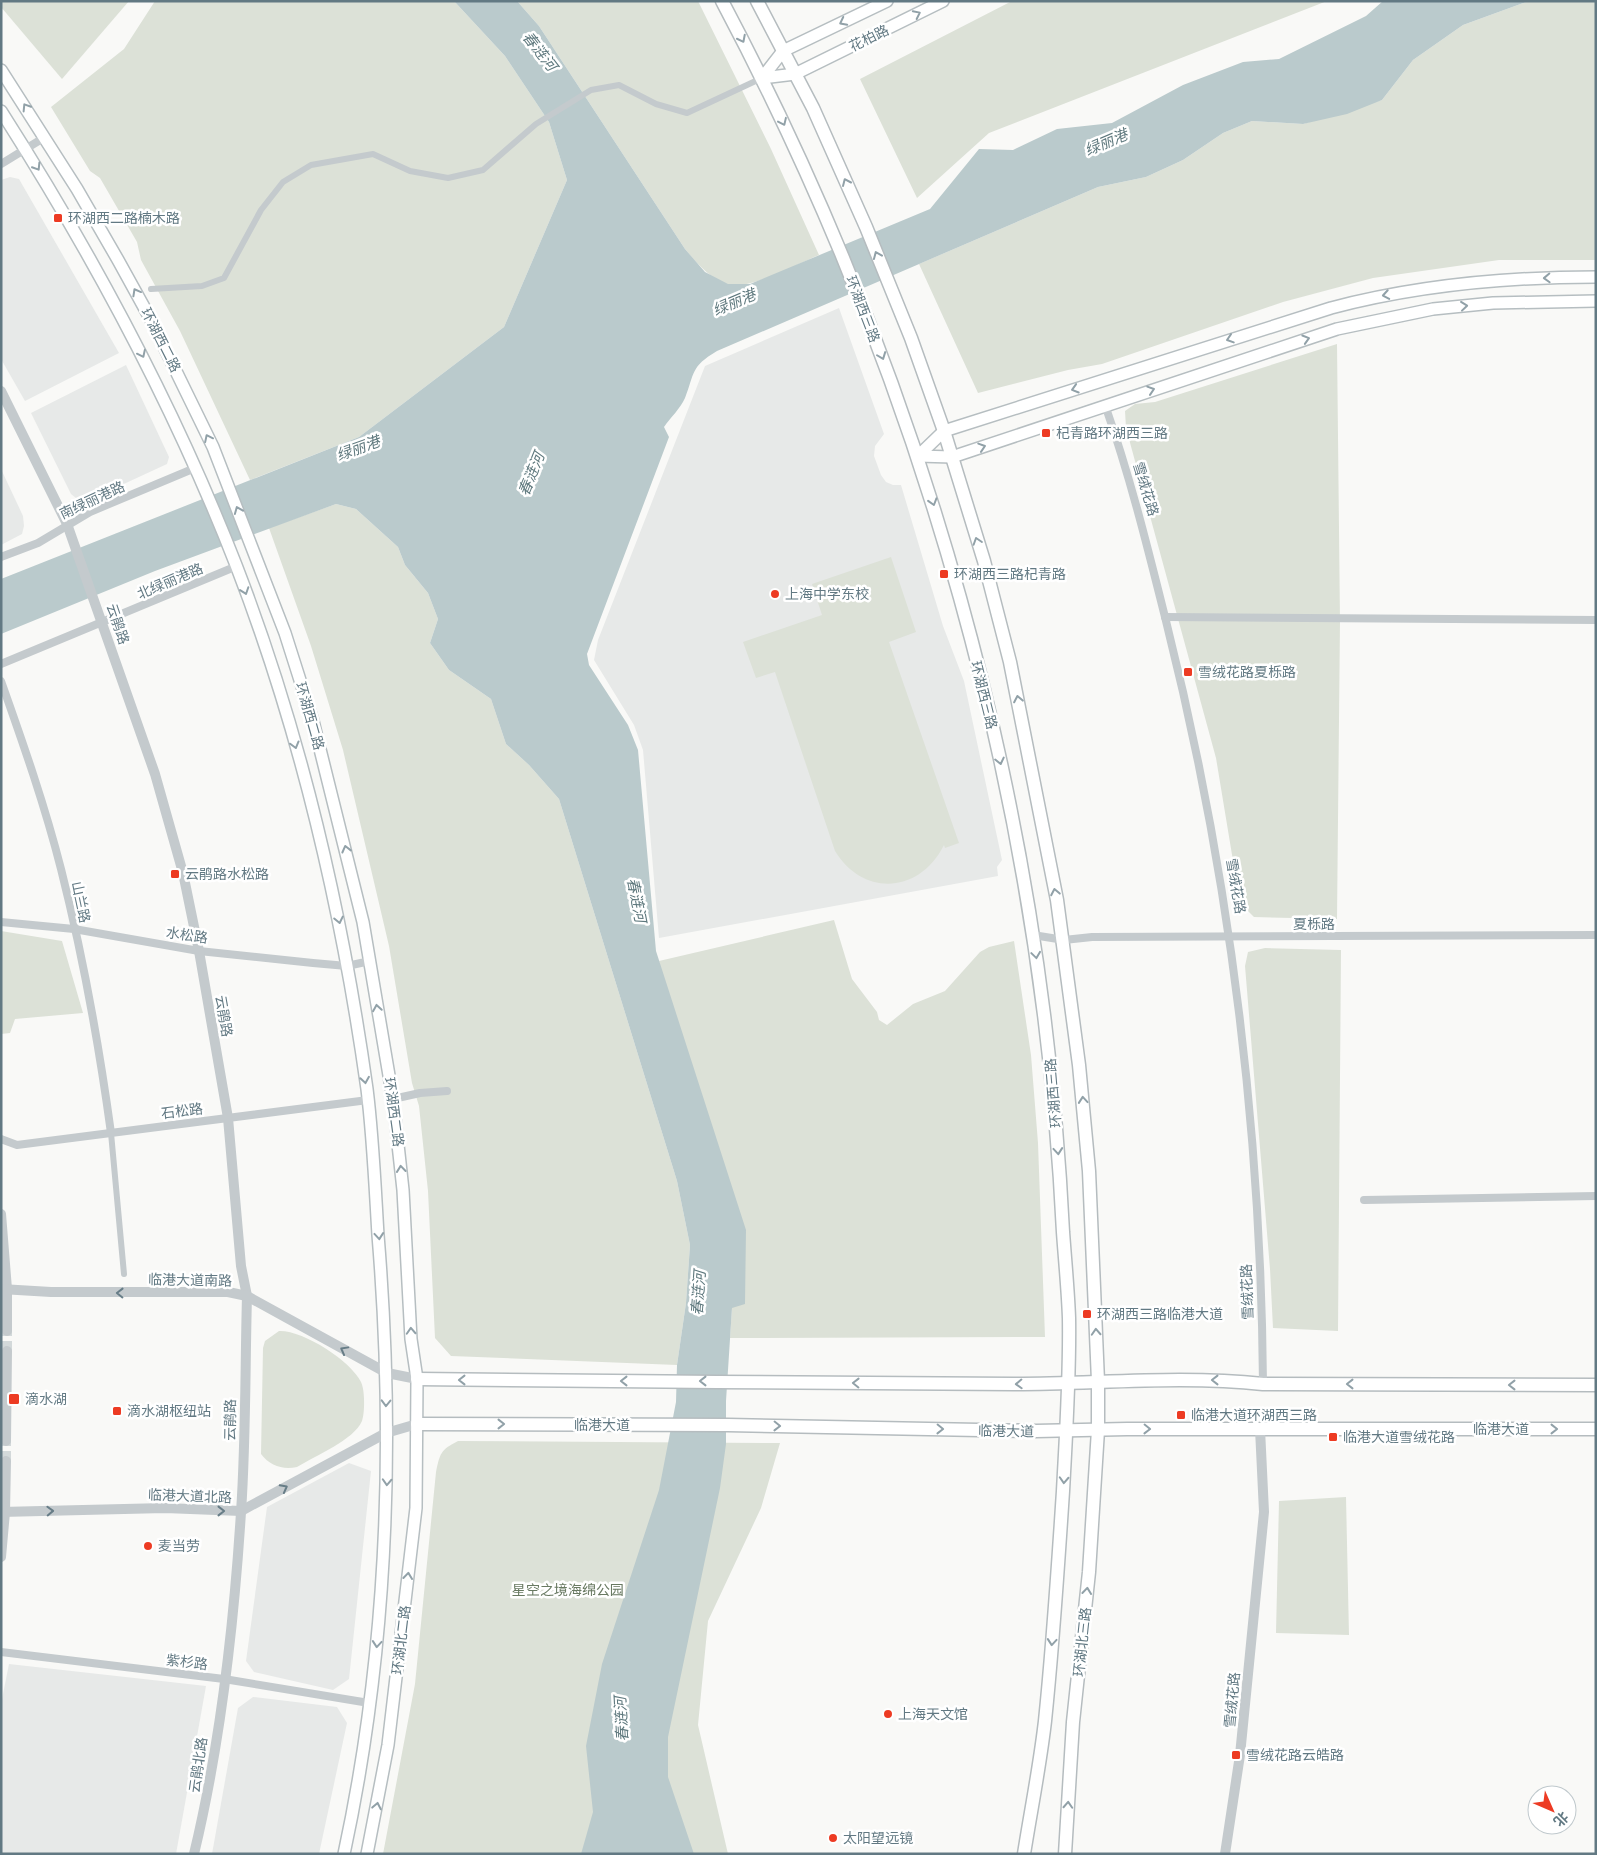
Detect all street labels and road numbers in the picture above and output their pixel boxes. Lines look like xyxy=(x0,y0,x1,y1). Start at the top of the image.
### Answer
street label: 花柏路 xyxy=(847,22,891,54)
street label: 环湖西三路 xyxy=(843,273,883,345)
street label: 环湖西二路 xyxy=(138,305,184,375)
street label: 雪绒花路 xyxy=(1130,460,1162,518)
street label: 南绿丽港路 xyxy=(57,478,127,522)
street label: 北绿丽港路 xyxy=(135,560,205,602)
street label: 云鹃路 xyxy=(104,602,132,646)
street label: 环湖西三路 xyxy=(968,659,1000,731)
street label: 环湖西二路 xyxy=(293,680,327,752)
street label: 雪绒花路 xyxy=(1223,857,1249,915)
street label: 山兰路 xyxy=(69,880,93,924)
street label: 夏栎路 xyxy=(1293,916,1335,932)
street label: 水松路 xyxy=(165,924,209,946)
street label: 云鹃路 xyxy=(212,994,236,1038)
street label: 环湖西三路 xyxy=(1042,1057,1064,1129)
street label: 环湖西二路 xyxy=(381,1076,407,1148)
street label: 石松路 xyxy=(160,1101,204,1121)
street label: 雪绒花路 xyxy=(1238,1264,1256,1320)
street label: 临港大道南路 xyxy=(148,1271,232,1289)
street label: 云鹃路 xyxy=(222,1399,238,1441)
street label: 临港大道 xyxy=(574,1417,630,1433)
street label: 临港大道 xyxy=(1473,1421,1529,1437)
street label: 临港大道 xyxy=(978,1423,1034,1439)
street label: 临港大道北路 xyxy=(148,1487,232,1505)
street label: 环湖北二路 xyxy=(389,1604,413,1676)
street label: 环湖北三路 xyxy=(1070,1606,1094,1678)
street label: 紫杉路 xyxy=(165,1652,209,1672)
street label: 雪绒花路 xyxy=(1222,1671,1242,1729)
street label: 云鹃北路 xyxy=(186,1736,210,1794)

